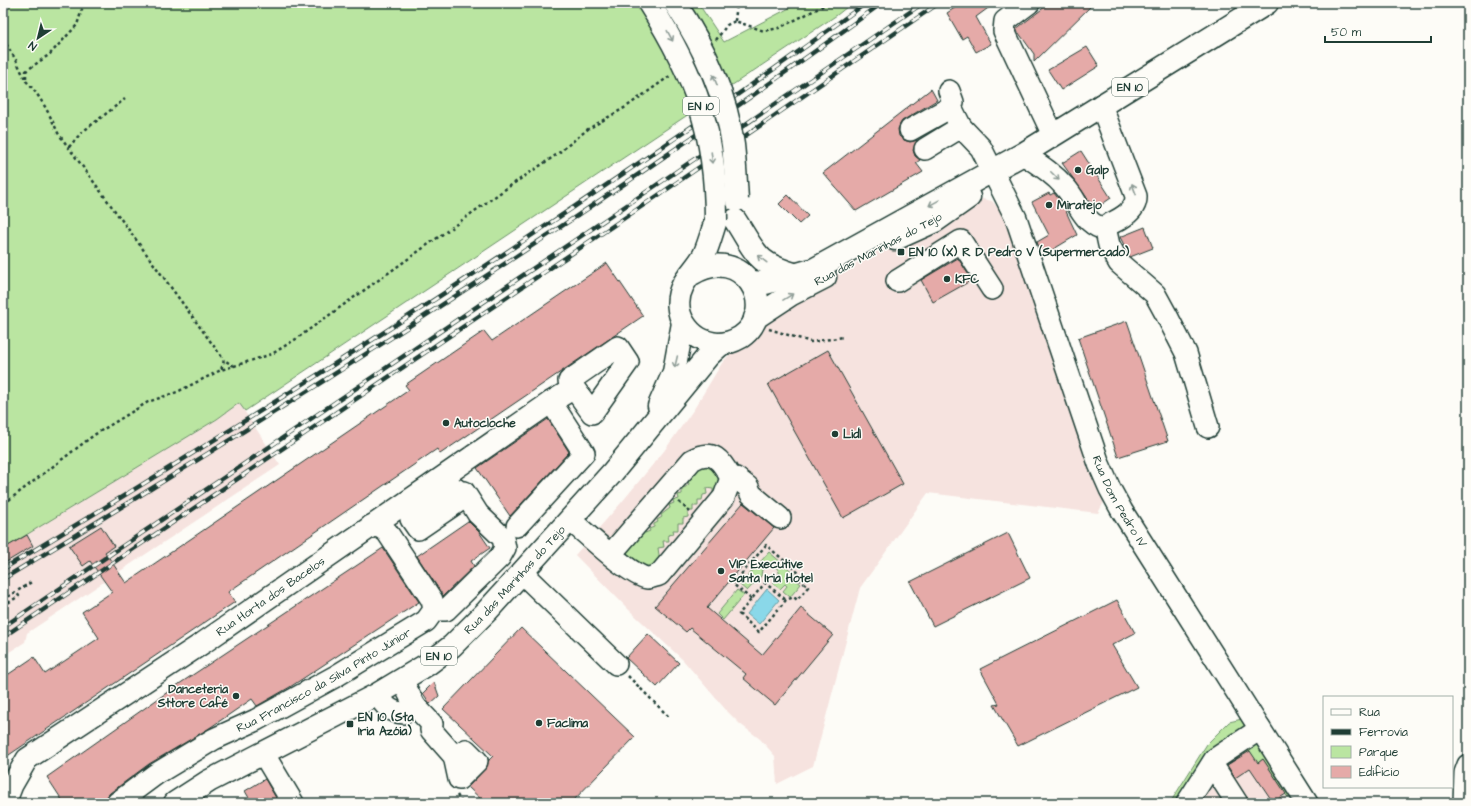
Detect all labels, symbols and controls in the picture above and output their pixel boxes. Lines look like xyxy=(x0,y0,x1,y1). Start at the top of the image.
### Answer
north arrow xyxy=(18,18,58,58)
scale bar xyxy=(1325,18,1431,44)
text: 50 m xyxy=(1331,24,1362,41)
one-way arrow xyxy=(666,30,674,42)
text: N xyxy=(25,38,40,54)
one-way arrow xyxy=(710,74,718,86)
road number: EN 10 xyxy=(1112,78,1148,96)
road number: EN 10 xyxy=(683,97,719,115)
one-way arrow xyxy=(709,151,716,164)
place label: Galp xyxy=(1086,162,1109,180)
marker: Galp xyxy=(1073,165,1083,175)
one-way arrow xyxy=(1050,171,1059,181)
one-way arrow xyxy=(1129,183,1137,195)
place label: Miratejo xyxy=(1057,197,1102,215)
one-way arrow xyxy=(928,200,940,207)
marker: Miratejo xyxy=(1044,200,1054,210)
street label: Rua das Marinhas do Tejo xyxy=(811,208,945,290)
place label: EN 10 (X) R D Pedro V (Supermercado) xyxy=(909,244,1130,262)
marker: EN 10 (X) R D Pedro V (Supermercado) xyxy=(896,247,906,257)
one-way arrow xyxy=(757,255,768,264)
place label: KFC xyxy=(955,271,980,288)
marker: KFC xyxy=(942,274,952,284)
one-way arrow xyxy=(782,292,794,300)
one-way arrow xyxy=(672,355,680,368)
place label: Autocloche xyxy=(454,415,516,432)
marker: Autocloche xyxy=(441,418,451,428)
place label: Lidl xyxy=(843,426,861,443)
marker: Lidl xyxy=(830,429,840,439)
street label: Rua Dom Pedro IV xyxy=(1088,453,1151,551)
street label: Rua das Marinhas do Tejo xyxy=(460,522,570,638)
street label: Rua Horta dos Bacelos xyxy=(213,553,329,641)
place label: VIP Executive Santa Iria Hotel xyxy=(728,556,813,587)
marker: VIP Executive Santa Iria Hotel xyxy=(716,566,726,576)
street label: Rua Francisco da Silva Pinto Júnior xyxy=(234,624,415,737)
road number: EN 10 xyxy=(421,647,457,665)
place label: Danceteria Sttore Café xyxy=(157,681,229,712)
marker: Danceteria Sttore Café xyxy=(231,691,241,701)
legend xyxy=(1323,696,1453,788)
text: Rua xyxy=(1359,704,1380,721)
place label: EN 10 (Sta Iria Azóia) xyxy=(358,709,414,740)
place label: Faclima xyxy=(547,715,589,732)
marker: Faclima xyxy=(534,718,544,728)
marker: EN 10 (Sta Iria Azóia) xyxy=(345,719,355,729)
text: Ferrovia xyxy=(1359,724,1408,741)
text: Parque xyxy=(1359,744,1399,761)
text: Edifício xyxy=(1359,764,1399,781)

